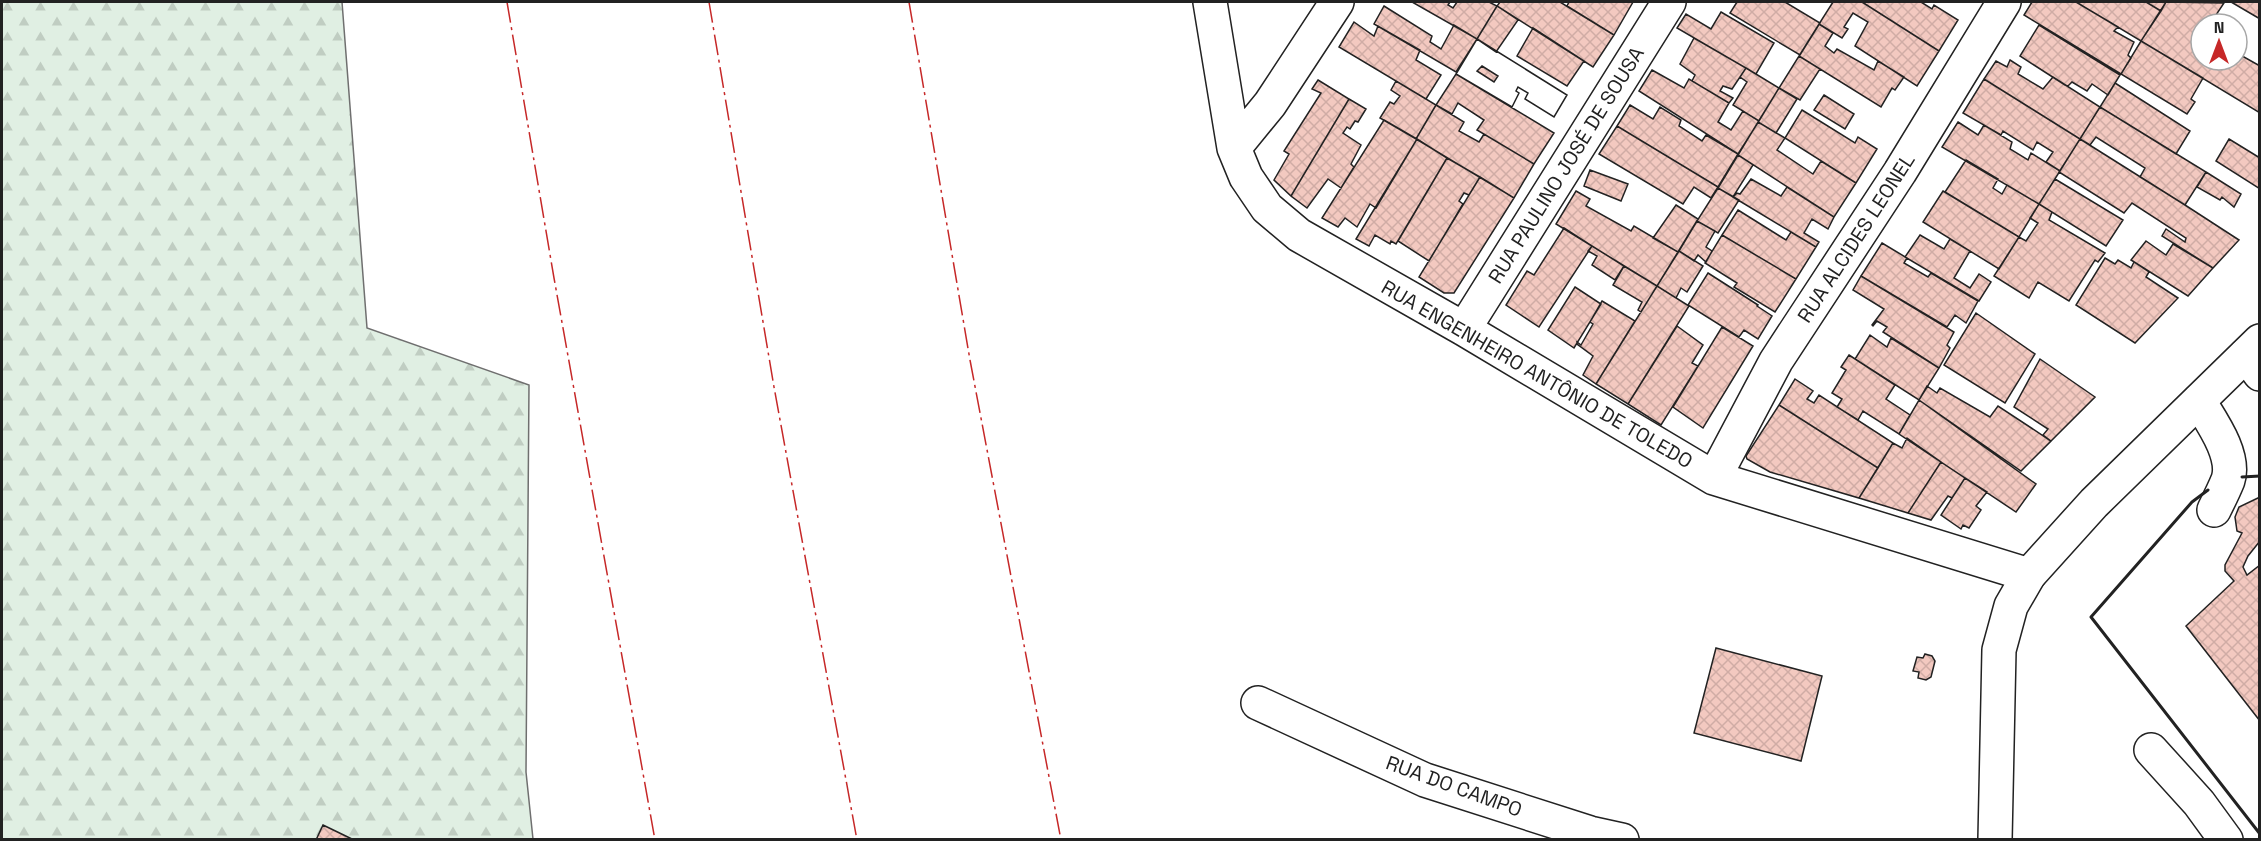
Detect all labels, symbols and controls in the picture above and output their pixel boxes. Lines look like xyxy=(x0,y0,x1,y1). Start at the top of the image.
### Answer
north arrow xyxy=(2189,12,2249,72)
text: N xyxy=(2214,17,2224,38)
street label: RUA PAULINO JOSÉ DE SOUSA xyxy=(1482,41,1650,288)
street label: RUA ALCIDES LEONEL xyxy=(1792,148,1920,328)
street label: RUA ENGENHEIRO ANTÔNIO DE TOLEDO xyxy=(1377,274,1697,474)
street label: RUA DO CAMPO xyxy=(1382,749,1526,823)

